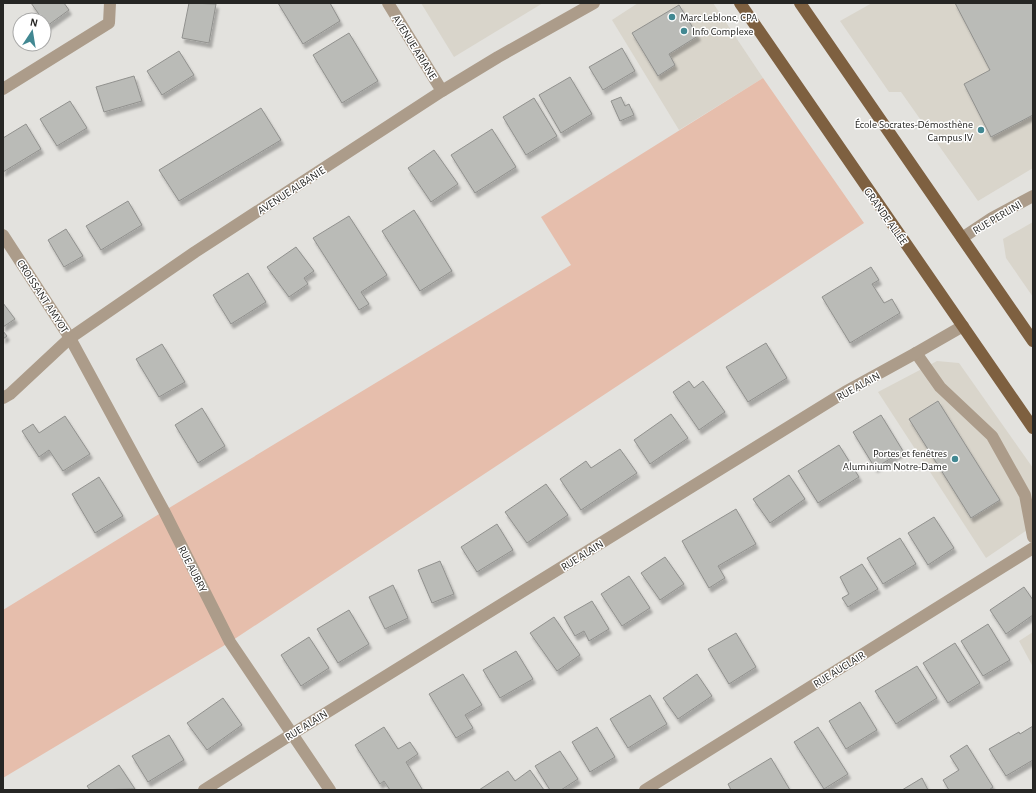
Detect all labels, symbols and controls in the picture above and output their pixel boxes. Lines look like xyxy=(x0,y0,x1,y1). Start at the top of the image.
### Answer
north arrow xyxy=(12,12,52,52)
marker: Marc Leblonc, CPA xyxy=(667,12,677,22)
place label: Marc Leblonc, CPA xyxy=(680,12,758,23)
street label: AVENUE ARIANE xyxy=(390,13,439,82)
text: N xyxy=(29,17,39,29)
marker: Info Complexe xyxy=(679,26,689,36)
place label: Info Complexe xyxy=(692,26,753,37)
place label: École Socrates-Démosthène Campus IV xyxy=(855,118,974,143)
marker: École Socrates-Démosthène Campus IV xyxy=(976,125,986,135)
street label: AVENUE ALBANIE xyxy=(256,164,328,216)
street label: GRANDE ALLÉE xyxy=(862,185,911,247)
street label: RUE PERLINI xyxy=(971,199,1024,236)
street label: CROISSANT AMYOT xyxy=(15,257,71,336)
street label: RUE ALAIN xyxy=(835,370,882,403)
place label: Portes et fenêtres Aluminium Notre-Dame xyxy=(843,448,947,472)
marker: Portes et fenêtres Aluminium Notre-Dame xyxy=(950,454,960,464)
street label: RUE ALAIN xyxy=(559,538,605,573)
street label: RUE AUBRY xyxy=(176,544,209,594)
street label: RUE AUCLAIR xyxy=(811,649,867,690)
street label: RUE ALAIN xyxy=(283,708,329,743)

